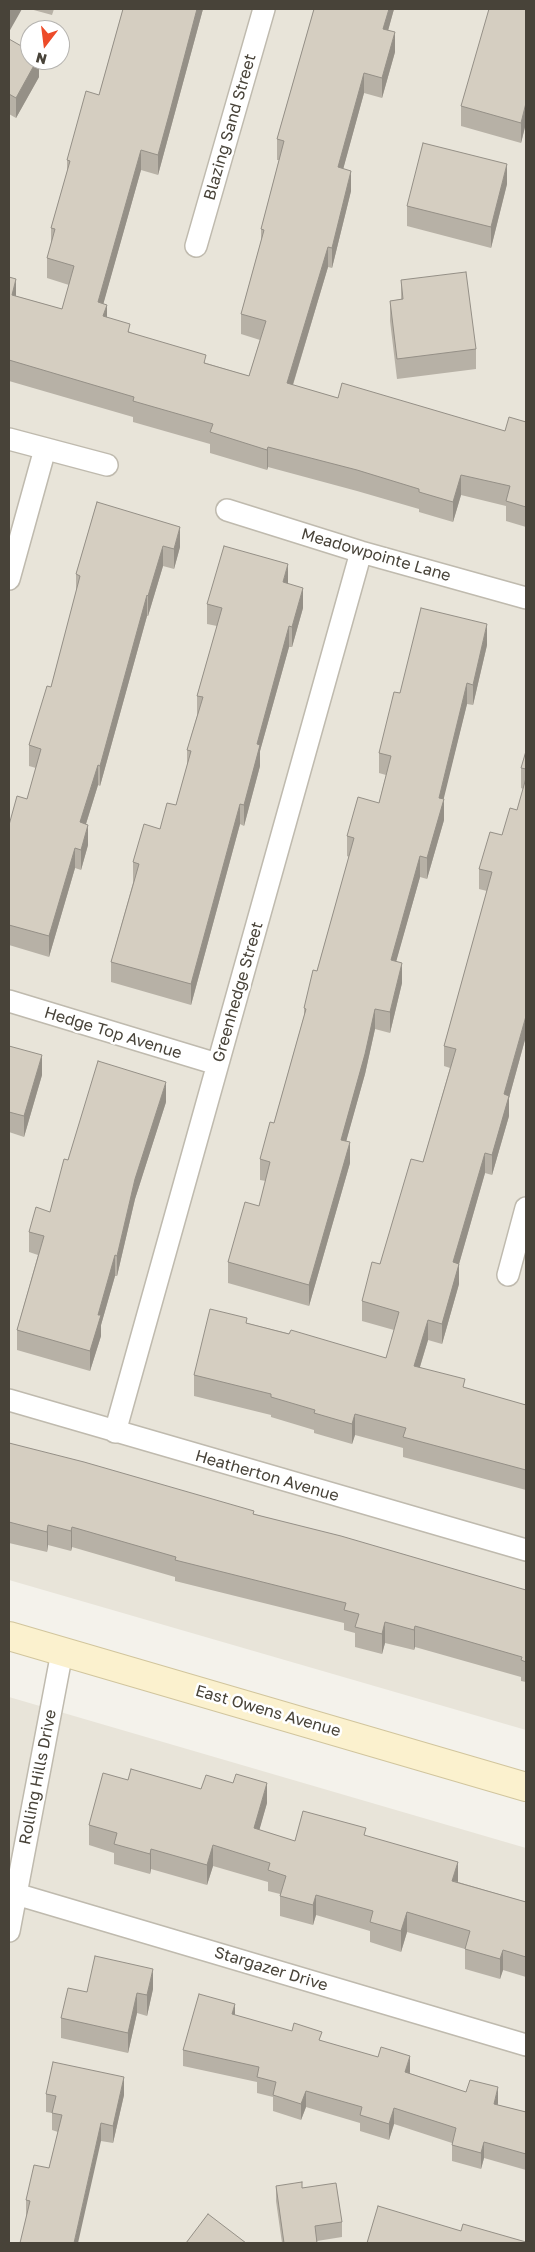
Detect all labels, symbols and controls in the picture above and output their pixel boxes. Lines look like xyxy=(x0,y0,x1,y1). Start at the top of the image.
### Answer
north arrow xyxy=(20,20,70,70)
text: N xyxy=(34,49,49,69)
street label: Blazing Sand Street xyxy=(200,52,260,202)
street label: Meadowpointe Lane xyxy=(299,524,453,586)
street label: Greenhedge Street xyxy=(209,920,267,1064)
street label: Hedge Top Avenue xyxy=(42,1003,184,1063)
street label: Heatherton Avenue xyxy=(193,1446,341,1506)
street label: East Owens Avenue xyxy=(193,1681,343,1741)
street label: Rolling Hills Drive xyxy=(15,1708,61,1846)
street label: Stargazer Drive xyxy=(212,1943,330,1995)

